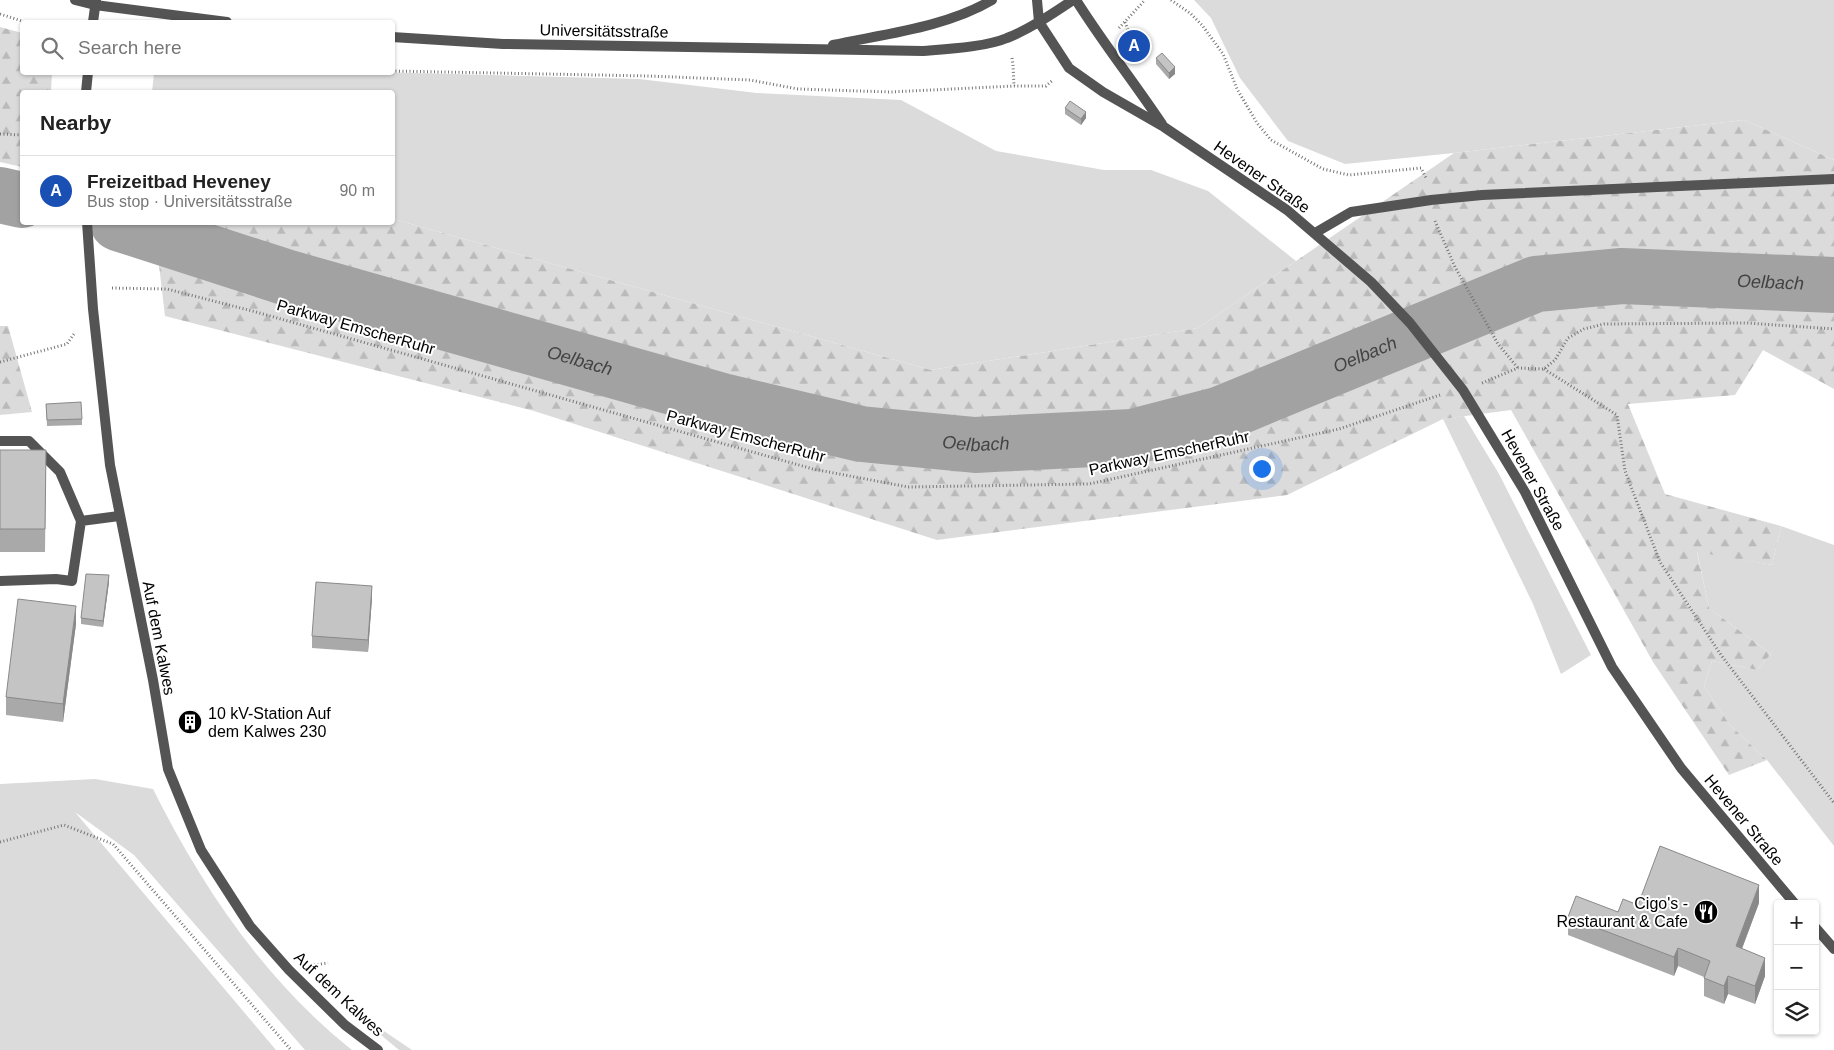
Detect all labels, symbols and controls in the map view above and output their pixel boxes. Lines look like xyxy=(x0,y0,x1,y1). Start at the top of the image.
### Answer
search box xyxy=(20,20,395,75)
street label: Universitätsstraße xyxy=(539,21,669,41)
pin: A xyxy=(1118,27,1150,65)
icon: search xyxy=(38,34,66,62)
text: Search here xyxy=(78,37,182,58)
text: Nearby xyxy=(40,111,111,134)
street label: Hevener Straße xyxy=(1211,138,1313,216)
text: Freizeitbad Heveney xyxy=(87,171,271,192)
text: A xyxy=(50,182,62,199)
text: 90 m xyxy=(339,182,375,199)
text: Bus stop · Universitätsstraße xyxy=(87,193,292,210)
water label: Oelbach xyxy=(1737,271,1804,294)
street label: Parkway EmscherRuhr xyxy=(275,296,438,358)
water label: Oelbach xyxy=(1330,333,1400,377)
water label: Oelbach xyxy=(545,342,615,379)
street label: Parkway EmscherRuhr xyxy=(665,407,828,466)
street label: Hevener Straße xyxy=(1498,426,1568,534)
street label: Parkway EmscherRuhr xyxy=(1087,428,1251,478)
water label: Oelbach xyxy=(941,432,1010,455)
your location xyxy=(1249,456,1275,482)
street label: Auf dem Kalwes xyxy=(140,580,178,696)
place label: 10 kV-Station Auf dem Kalwes 230 xyxy=(208,705,331,740)
building icon: 10 kV-Station Auf dem Kalwes 230 xyxy=(177,709,203,735)
street label: Hevener Straße xyxy=(1701,771,1787,869)
place label: Cigo's - Restaurant & Cafe xyxy=(1556,895,1688,930)
restaurant icon: Cigo's - Restaurant & Cafe xyxy=(1693,899,1719,925)
map controls xyxy=(1774,900,1819,1035)
button: + xyxy=(1774,900,1819,945)
button: − xyxy=(1774,945,1819,990)
street label: Auf dem Kalwes xyxy=(291,948,387,1040)
button: layers xyxy=(1774,990,1819,1035)

